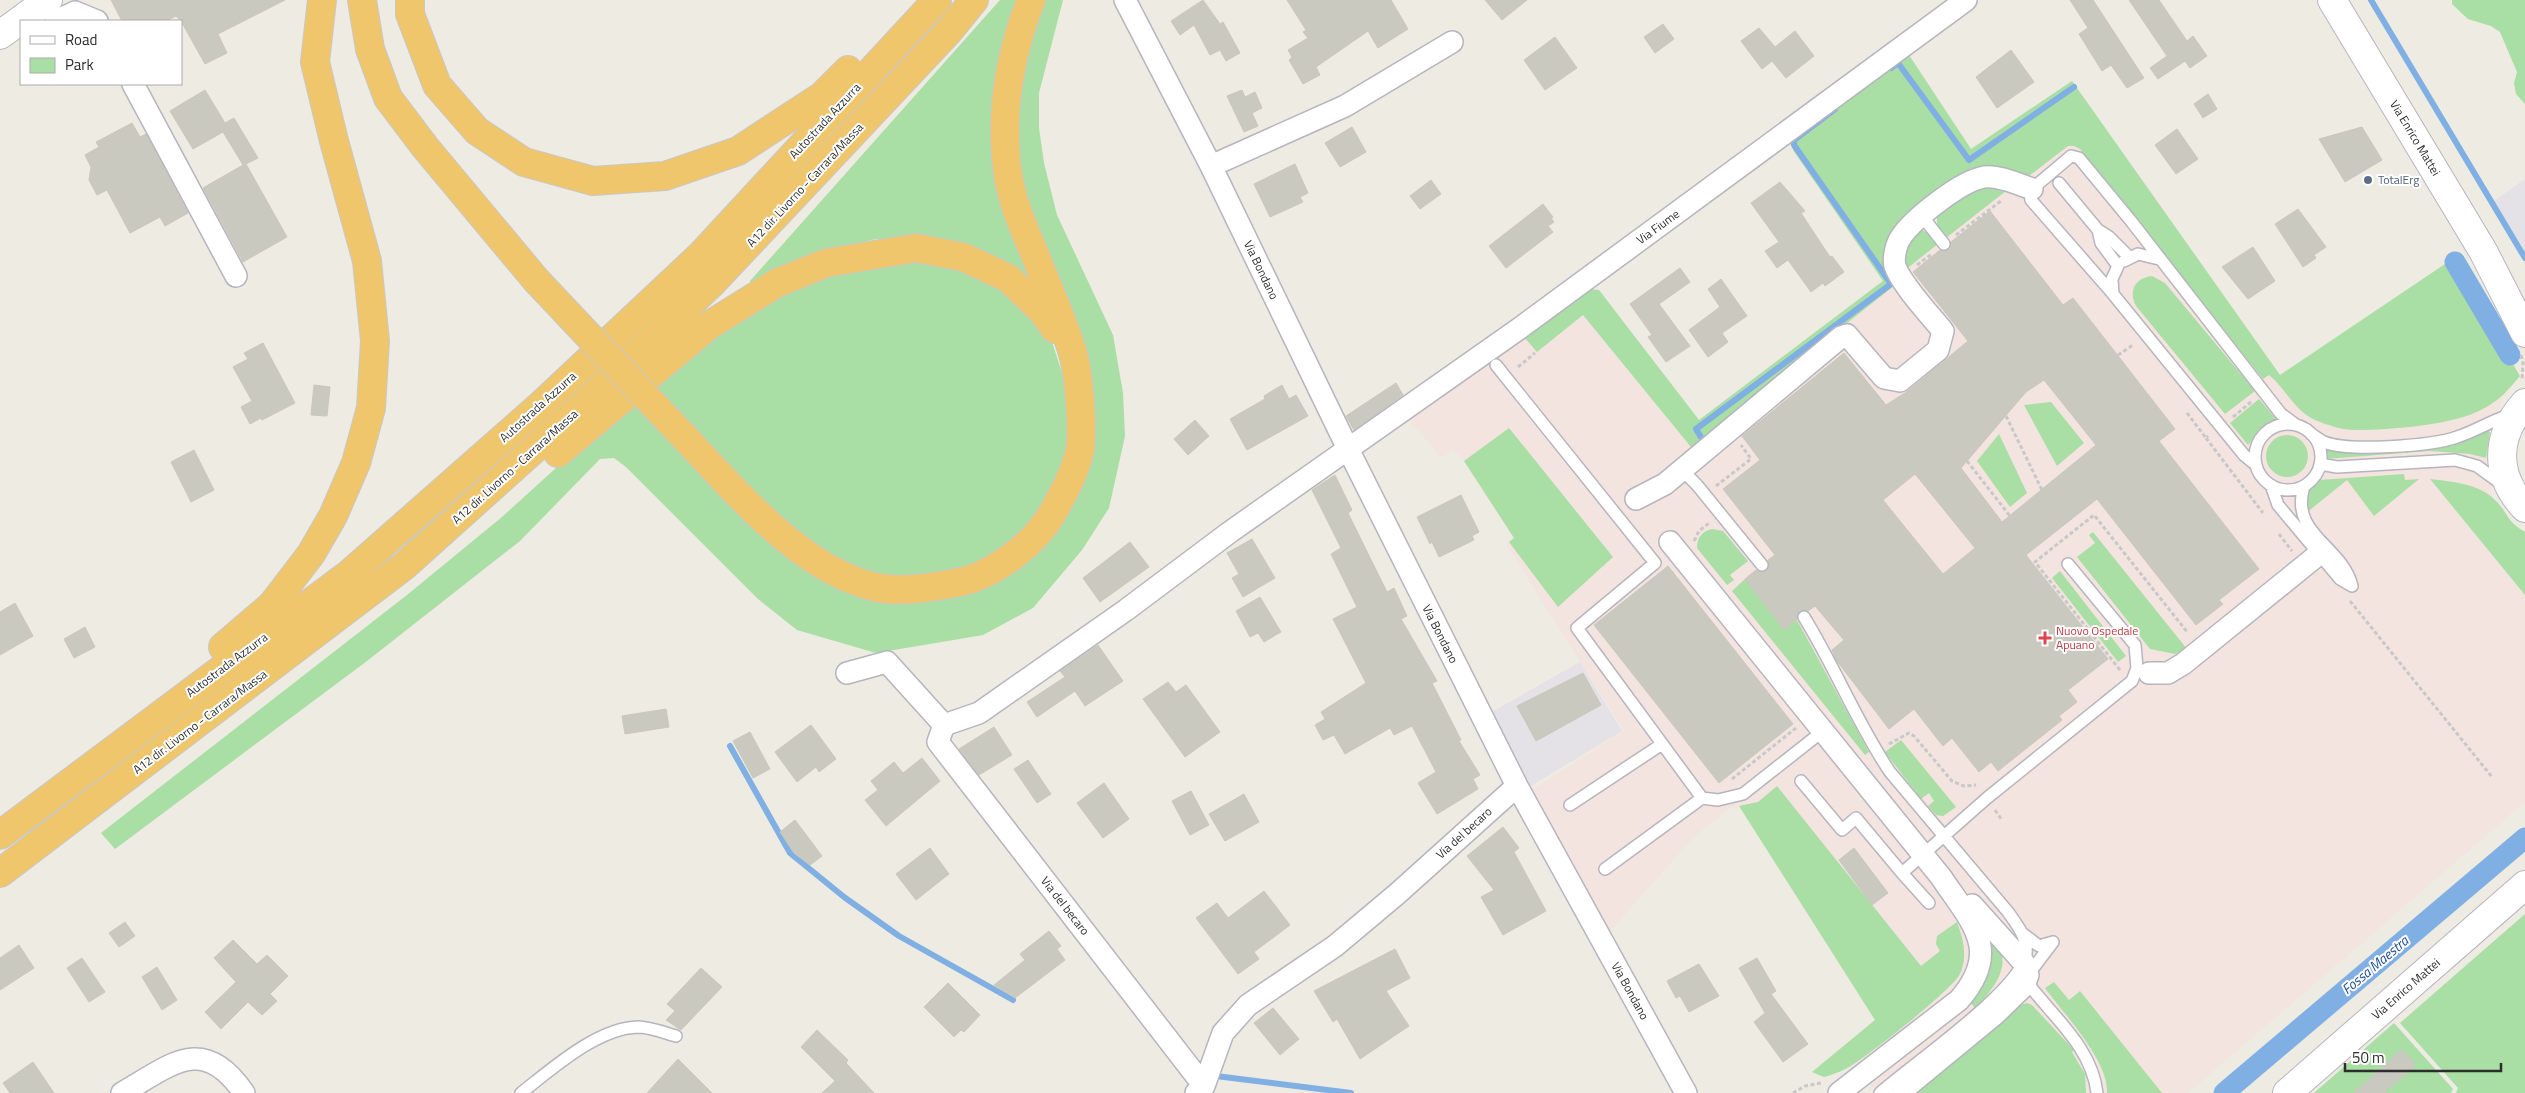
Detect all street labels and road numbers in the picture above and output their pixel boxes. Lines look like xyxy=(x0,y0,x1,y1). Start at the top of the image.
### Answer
street label: Autostrada Azzurra xyxy=(784,78,865,163)
street label: Via Enrico Mattei xyxy=(2385,96,2446,179)
street label: A12 dir. Livorno - Carrara/Massa xyxy=(742,118,868,251)
street label: Via Fiume xyxy=(1632,204,1683,249)
street label: Via Bondano xyxy=(1239,237,1284,303)
street label: Autostrada Azzurra xyxy=(495,367,580,446)
street label: A12 dir. Livorno - Carrara/Massa xyxy=(447,405,582,529)
street label: Via Bondano xyxy=(1418,601,1463,666)
street label: Autostrada Azzurra xyxy=(182,628,271,702)
street label: A12 dir. Livorno - Carrara/Massa xyxy=(128,665,271,779)
street label: Via del becaro xyxy=(1431,802,1496,863)
street label: Via del becaro xyxy=(1036,872,1094,939)
street label: Via Enrico Mattei xyxy=(2367,953,2444,1024)
street label: Via Bondano xyxy=(1607,958,1654,1023)

